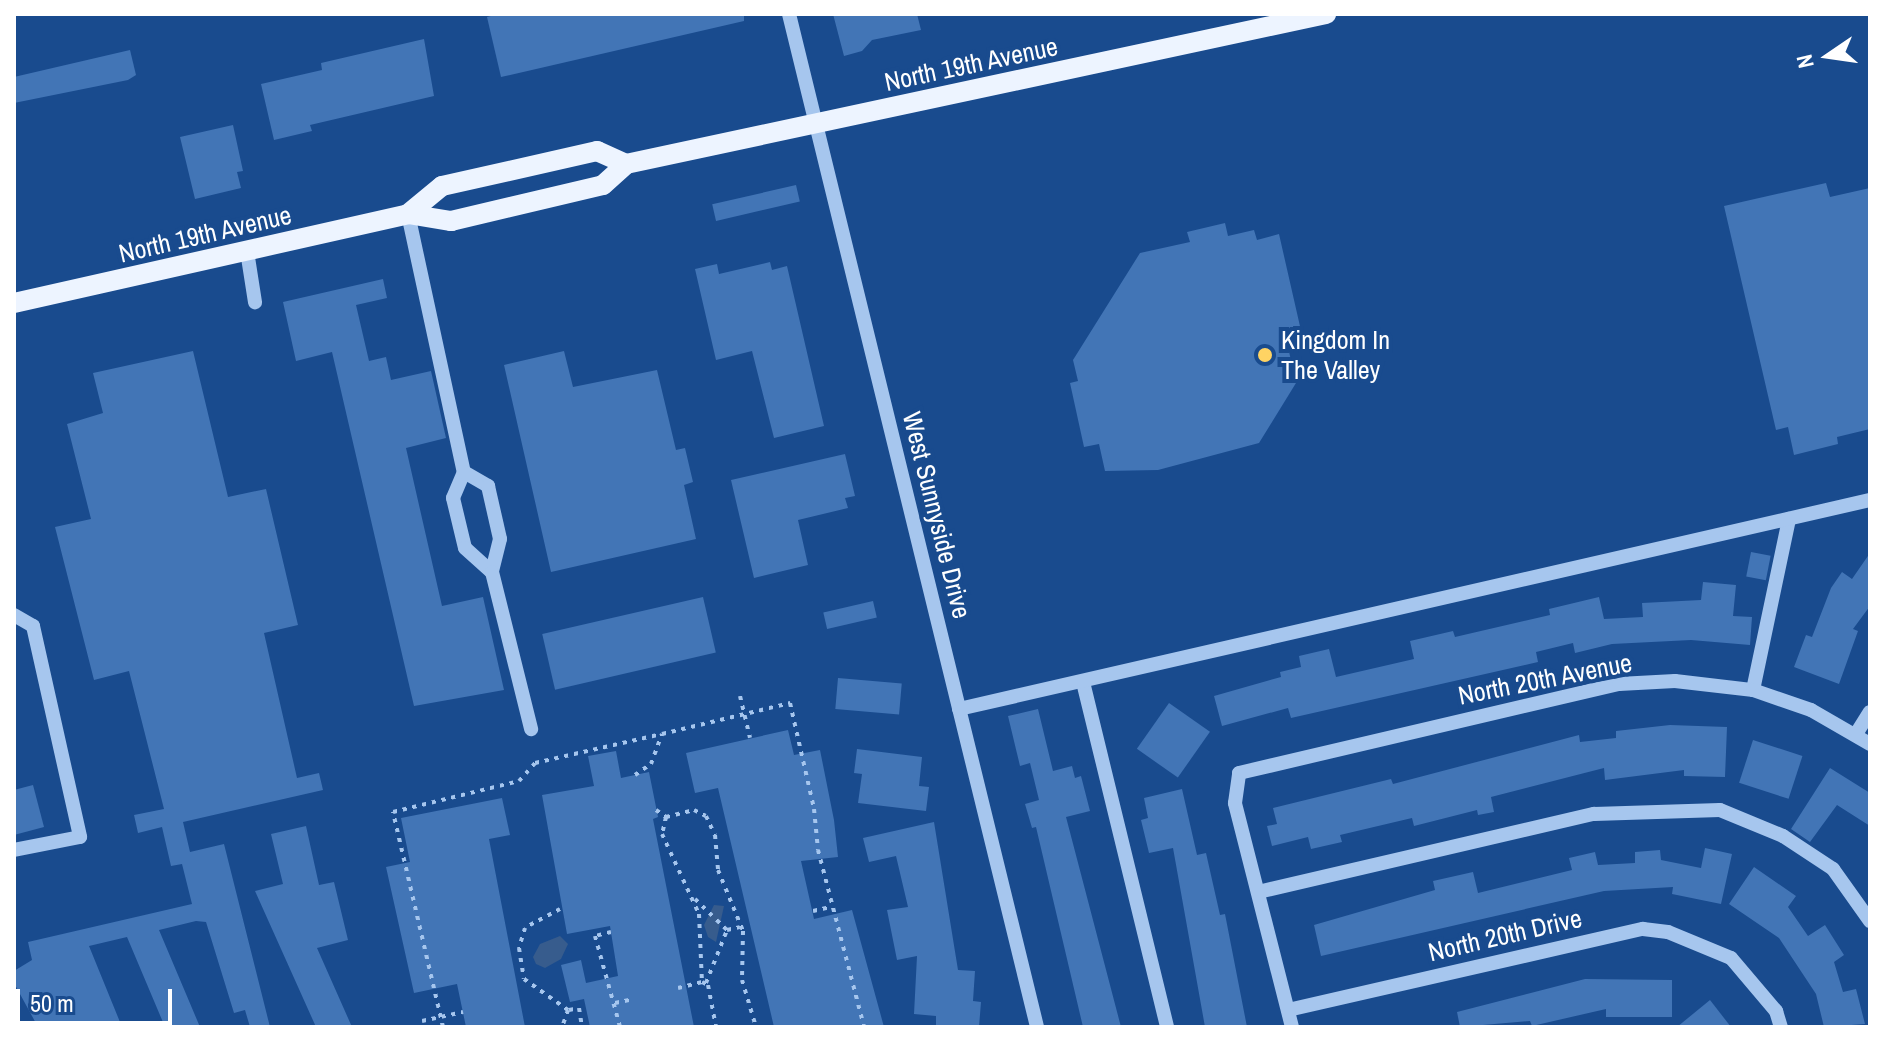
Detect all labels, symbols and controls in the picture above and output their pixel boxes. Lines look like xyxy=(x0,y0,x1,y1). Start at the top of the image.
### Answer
north arrow xyxy=(1788,16,1868,96)
street label: North 19th Avenue xyxy=(881,30,1061,98)
text: N xyxy=(1789,52,1821,71)
street label: North 19th Avenue xyxy=(115,199,295,269)
place label: Kingdom In The Valley xyxy=(1281,324,1390,386)
marker: Kingdom In The Valley xyxy=(1256,346,1274,364)
street label: West Sunnyside Drive xyxy=(896,408,978,622)
street label: North 20th Avenue xyxy=(1455,647,1635,711)
street label: North 20th Drive xyxy=(1425,902,1585,968)
scale bar xyxy=(20,973,176,1023)
text: 50 m xyxy=(30,987,74,1019)

